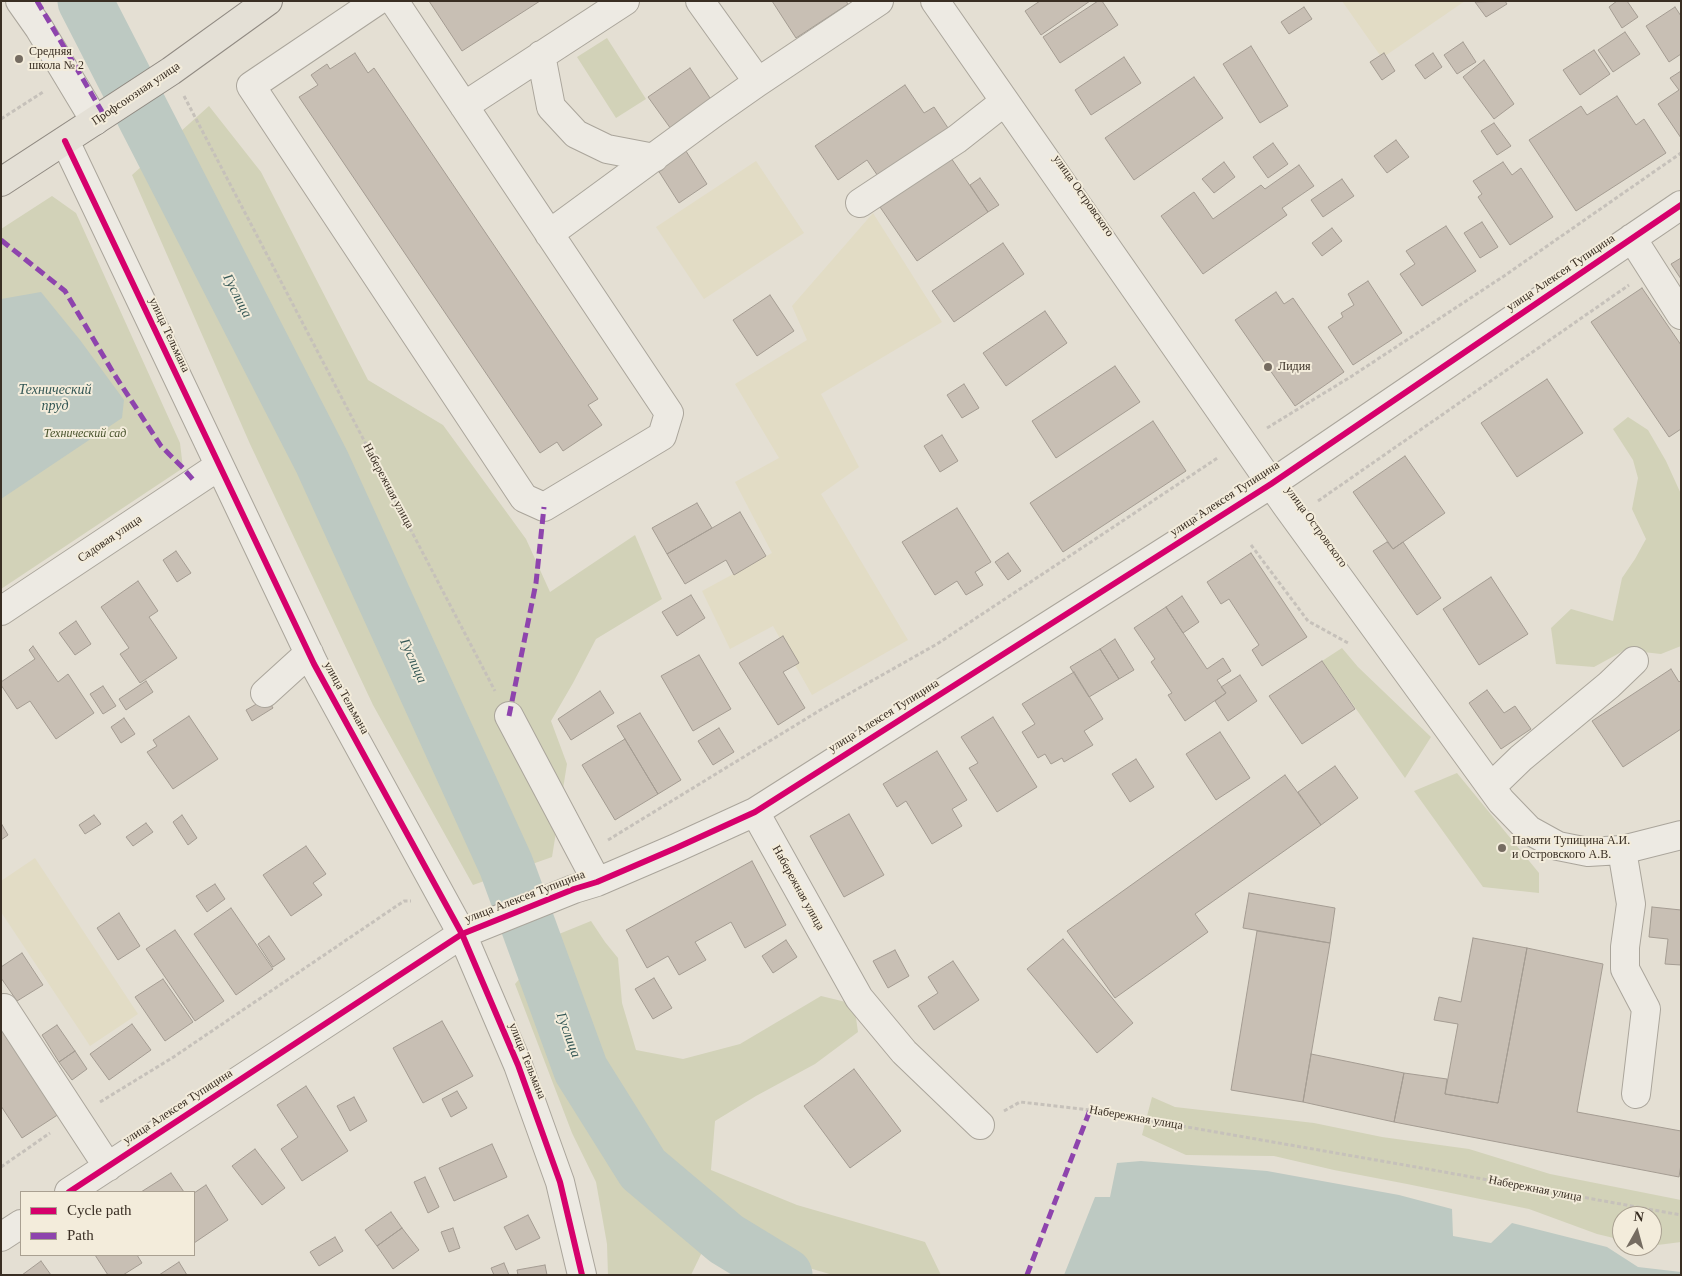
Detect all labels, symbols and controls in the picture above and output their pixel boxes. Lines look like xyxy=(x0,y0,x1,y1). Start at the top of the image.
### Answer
place label: Средняя школа № 2 xyxy=(29,45,84,73)
marker: Средняя школа № 2 xyxy=(13,53,25,65)
street label: Профсоюзная улица xyxy=(89,59,183,129)
street label: улица Островского xyxy=(1049,152,1117,240)
street label: улица Алексея Тупицина xyxy=(1504,231,1618,315)
water label: Гуслица xyxy=(219,271,255,321)
street label: улица Тельмана xyxy=(145,295,193,375)
place label: Лидия xyxy=(1278,360,1311,374)
marker: Лидия xyxy=(1262,361,1274,373)
water label: Технический пруд xyxy=(19,382,91,414)
park label: Технический сад xyxy=(44,427,126,441)
street label: Набережная улица xyxy=(359,441,417,531)
street label: улица Алексея Тупицина xyxy=(1168,458,1282,540)
street label: улица Островского xyxy=(1282,484,1350,570)
street label: Садовая улица xyxy=(75,512,145,566)
water label: Гуслица xyxy=(396,636,430,686)
street label: улица Тельмана xyxy=(320,659,372,737)
street label: улица Алексея Тупицина xyxy=(826,676,942,756)
place label: Памяти Тупицина А.И. и Островского А.В. xyxy=(1512,834,1630,862)
marker: Памяти Тупицина А.И. и Островского А.В. xyxy=(1496,842,1508,854)
street label: Набережная улица xyxy=(769,843,827,933)
street label: улица Алексея Тупицина xyxy=(463,867,587,927)
water label: Гуслица xyxy=(552,1010,584,1060)
street label: улица Тельмана xyxy=(505,1021,549,1101)
street label: улица Алексея Тупицина xyxy=(121,1066,235,1148)
street label: Набережная улица xyxy=(1088,1103,1184,1133)
street label: Набережная улица xyxy=(1487,1173,1583,1205)
legend xyxy=(20,1191,195,1256)
text: Cycle path xyxy=(67,1202,132,1218)
north arrow xyxy=(1612,1206,1662,1256)
text: N xyxy=(1633,1209,1645,1225)
text: Path xyxy=(67,1227,94,1243)

